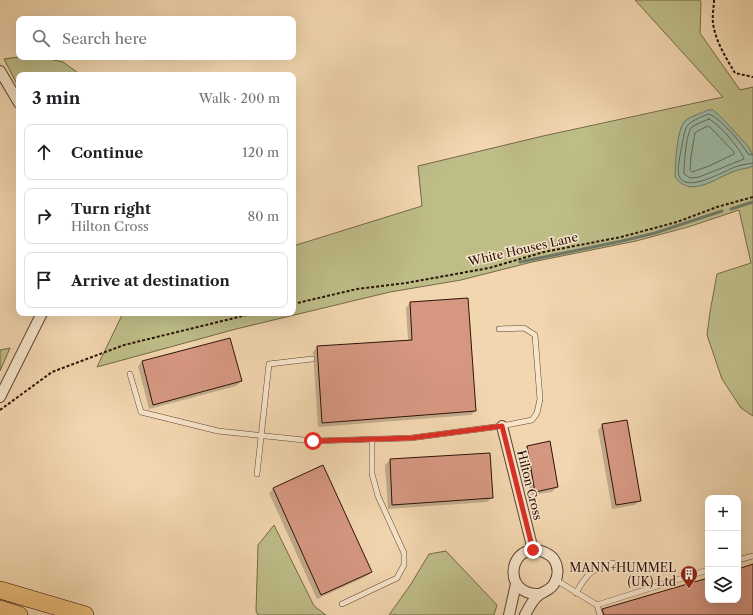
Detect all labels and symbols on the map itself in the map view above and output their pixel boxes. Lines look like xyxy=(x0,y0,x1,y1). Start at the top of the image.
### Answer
street label: White Houses Lane xyxy=(466,229,580,269)
route start xyxy=(304,432,322,450)
street label: Hilton Cross xyxy=(514,448,546,522)
route end xyxy=(524,541,542,559)
place label: MANN+HUMMEL (UK) Ltd xyxy=(569,560,677,589)
building icon: MANN+HUMMEL (UK) Ltd xyxy=(679,564,699,589)

